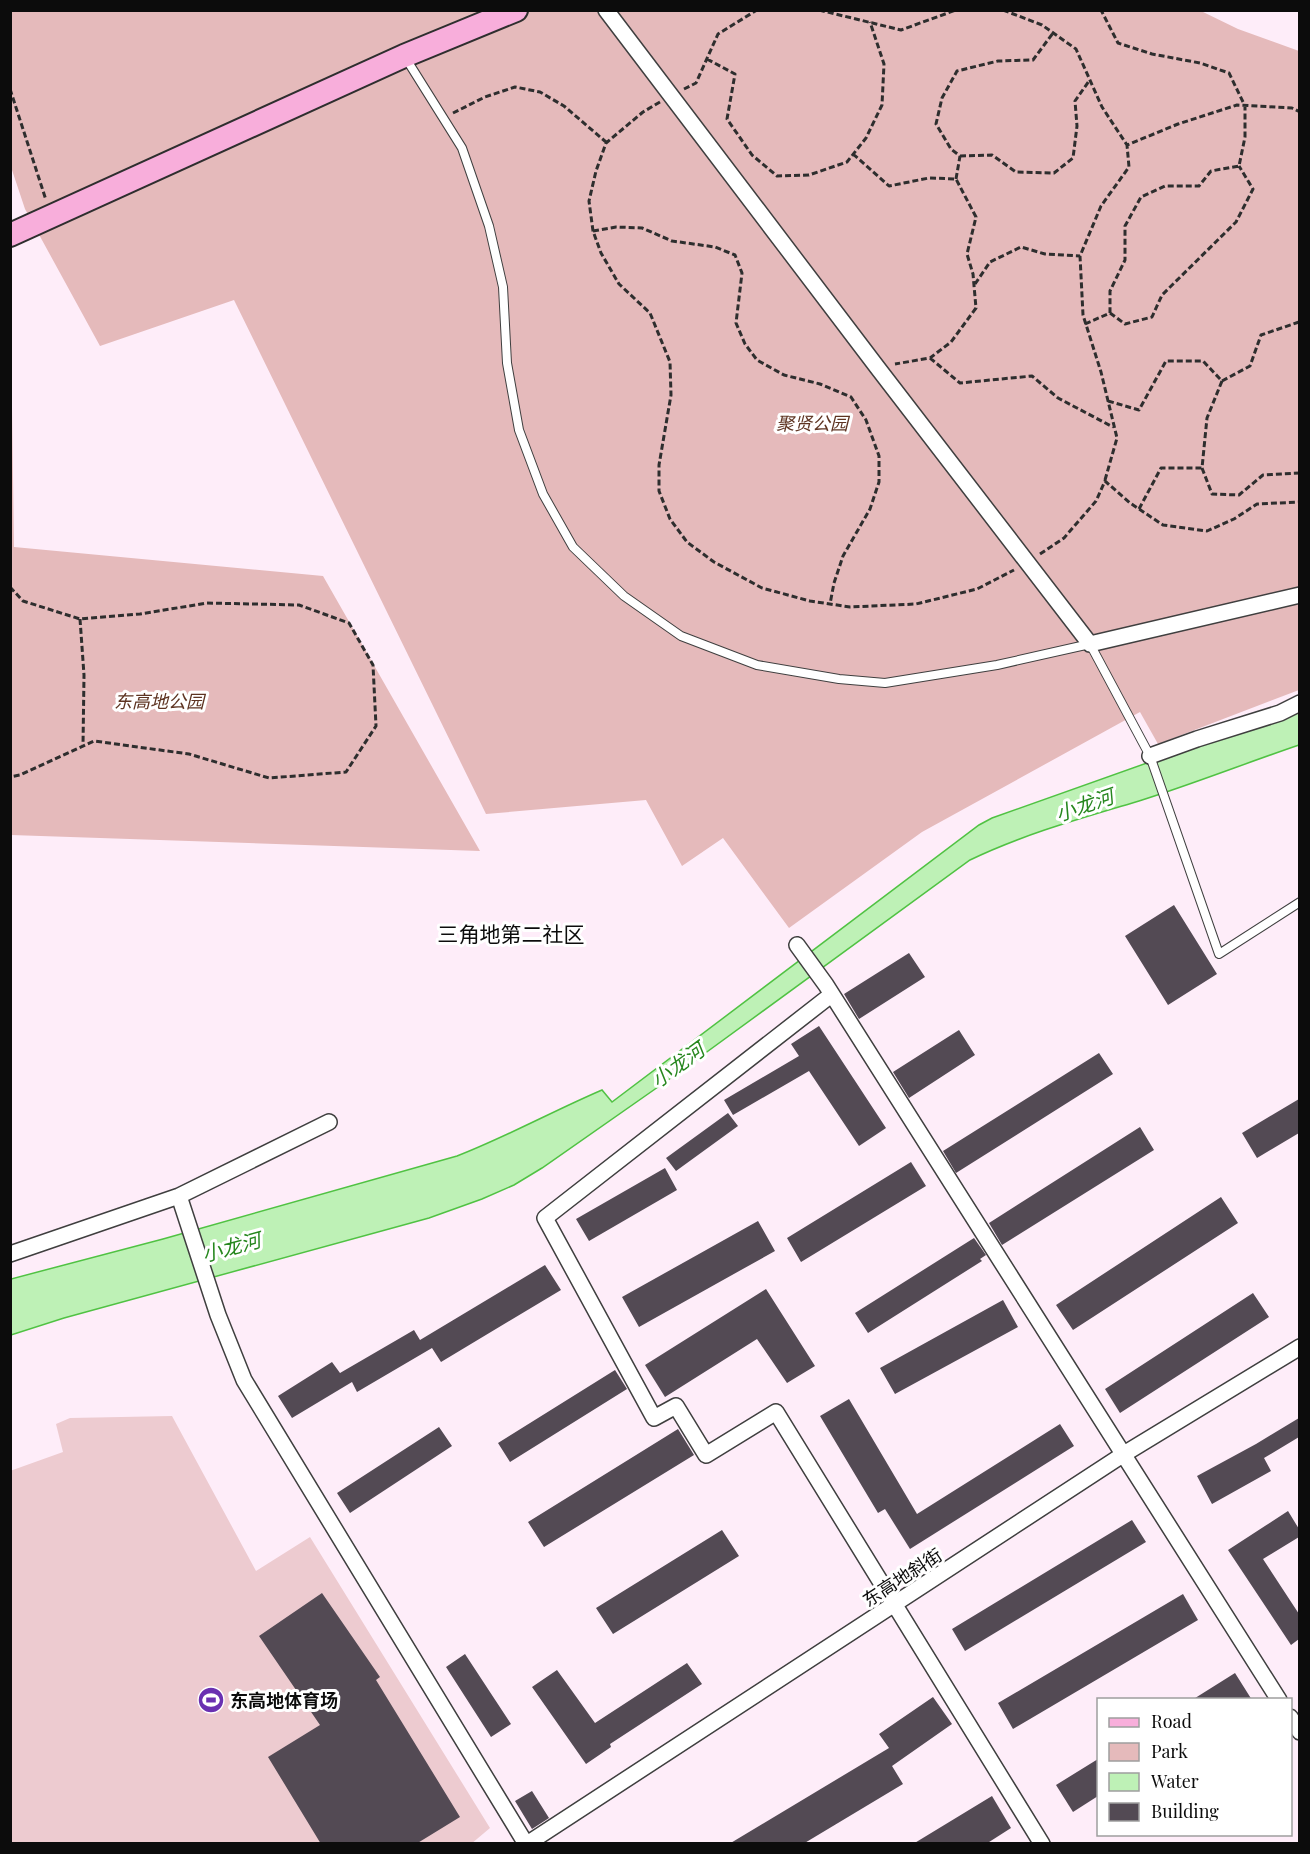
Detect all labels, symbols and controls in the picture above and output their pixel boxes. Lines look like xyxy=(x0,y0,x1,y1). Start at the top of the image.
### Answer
park label: 聚贤公园 xyxy=(776,411,851,435)
park label: 东高地公园 xyxy=(114,689,207,713)
water label: 小龙河 xyxy=(1051,780,1121,827)
district label: 三角地第二社区 xyxy=(438,919,585,947)
water label: 小龙河 xyxy=(645,1033,712,1093)
water label: 小龙河 xyxy=(199,1224,267,1267)
street label: 东高地斜街 xyxy=(858,1542,946,1612)
sports icon: 东高地体育场 xyxy=(196,1685,226,1715)
place label: 东高地体育场 xyxy=(230,1688,338,1712)
legend xyxy=(1097,1698,1292,1836)
text: Road xyxy=(1151,1709,1192,1733)
text: Park xyxy=(1151,1739,1188,1763)
text: Water xyxy=(1150,1769,1199,1793)
text: Building xyxy=(1151,1799,1219,1823)

